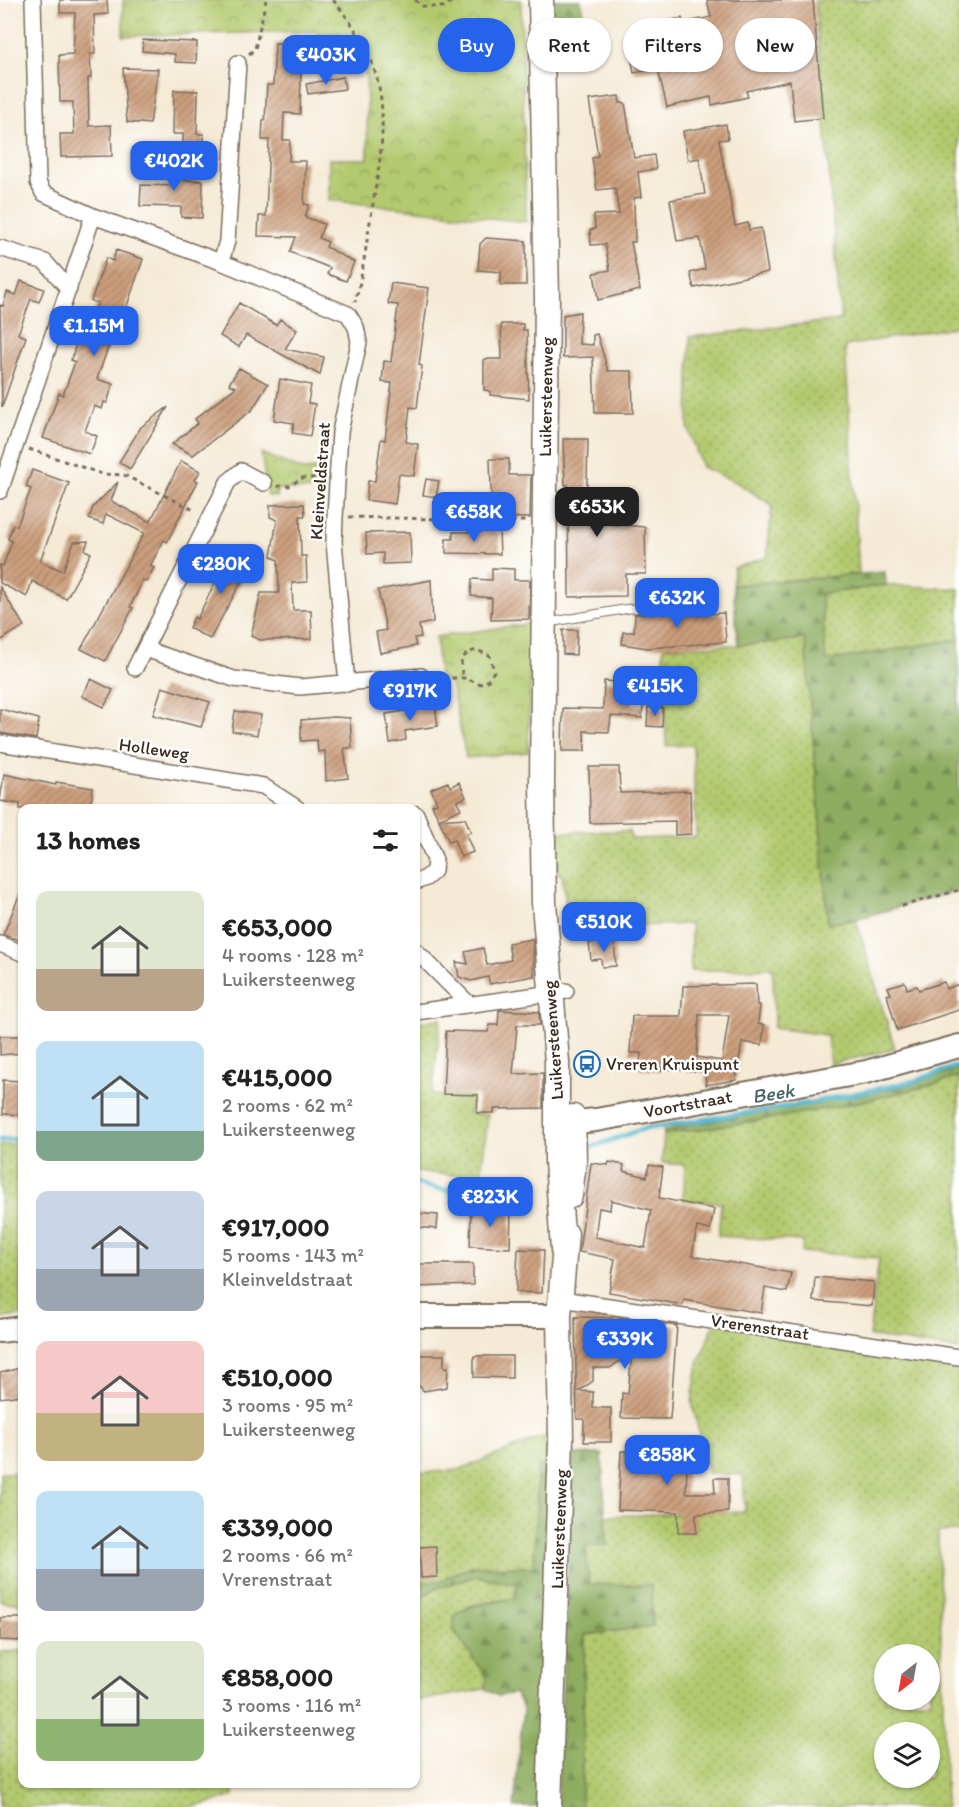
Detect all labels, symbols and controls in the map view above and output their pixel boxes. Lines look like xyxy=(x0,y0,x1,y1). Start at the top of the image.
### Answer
chip: Buy xyxy=(438,18,515,72)
chip: Rent xyxy=(527,18,611,72)
chip: Filters xyxy=(623,18,723,72)
chip: New xyxy=(735,18,815,72)
pin: €403K xyxy=(284,35,368,86)
text: €403K xyxy=(296,42,356,66)
pin: €402K xyxy=(132,141,216,192)
text: €402K xyxy=(144,148,204,172)
pin: €1.15M xyxy=(45,306,143,357)
text: €1.15M xyxy=(63,313,125,337)
street label: Luikersteenweg xyxy=(534,336,558,457)
street label: Kleinveldstraat xyxy=(305,421,335,541)
pin: €653K xyxy=(555,487,639,538)
pin: €658K xyxy=(432,492,516,543)
text: €653K xyxy=(569,494,625,518)
text: €658K xyxy=(446,499,502,523)
pin: €280K xyxy=(179,544,263,595)
text: €280K xyxy=(192,551,250,575)
pin: €632K xyxy=(635,578,719,629)
text: €632K xyxy=(649,585,705,609)
pin: €415K xyxy=(613,666,697,717)
pin: €917K xyxy=(368,671,452,722)
text: €415K xyxy=(627,673,683,697)
text: €917K xyxy=(383,678,437,702)
street label: Holleweg xyxy=(118,733,191,765)
text: 13 homes xyxy=(36,824,140,856)
icon: filters xyxy=(369,824,402,857)
pin: €510K xyxy=(562,902,646,953)
text: €510K xyxy=(576,909,632,933)
text: €653,000 xyxy=(222,911,333,943)
icon: home xyxy=(84,915,156,987)
text: 4 rooms · 128 m² xyxy=(222,943,364,967)
text: Luikersteenweg xyxy=(222,967,355,991)
street label: Luikersteenweg xyxy=(538,979,568,1101)
bus stop icon: Vreren Kruispunt xyxy=(572,1049,602,1079)
place label: Vreren Kruispunt xyxy=(606,1053,740,1075)
text: €415,000 xyxy=(222,1061,332,1093)
icon: home xyxy=(84,1065,156,1137)
water label: Beek xyxy=(750,1078,797,1108)
street label: Voortstraat xyxy=(642,1085,734,1123)
text: 2 rooms · 62 m² xyxy=(222,1093,353,1117)
text: Luikersteenweg xyxy=(222,1117,355,1141)
pin: €823K xyxy=(448,1177,532,1228)
text: €823K xyxy=(462,1184,518,1208)
text: €917,000 xyxy=(222,1211,330,1243)
icon: home xyxy=(84,1215,156,1287)
text: 5 rooms · 143 m² xyxy=(222,1243,364,1267)
text: Kleinveldstraat xyxy=(222,1267,353,1291)
street label: Vrerenstraat xyxy=(709,1309,811,1345)
pin: €339K xyxy=(583,1319,667,1370)
text: €339K xyxy=(597,1326,653,1350)
text: €510,000 xyxy=(222,1361,333,1393)
icon: home xyxy=(84,1365,156,1437)
text: 3 rooms · 95 m² xyxy=(222,1393,353,1417)
text: Luikersteenweg xyxy=(222,1417,355,1441)
pin: €858K xyxy=(625,1435,709,1486)
text: €858K xyxy=(639,1442,695,1466)
street label: Luikersteenweg xyxy=(546,1468,572,1589)
text: €339,000 xyxy=(222,1511,333,1543)
icon: home xyxy=(84,1515,156,1587)
text: 2 rooms · 66 m² xyxy=(222,1543,353,1567)
text: Vrerenstraat xyxy=(222,1567,332,1591)
north arrow xyxy=(874,1644,940,1710)
map controls xyxy=(874,1644,940,1788)
text: €858,000 xyxy=(222,1661,333,1693)
icon: home xyxy=(84,1665,156,1737)
text: 3 rooms · 116 m² xyxy=(222,1693,361,1717)
text: Luikersteenweg xyxy=(222,1717,355,1741)
button: layers xyxy=(874,1722,940,1788)

